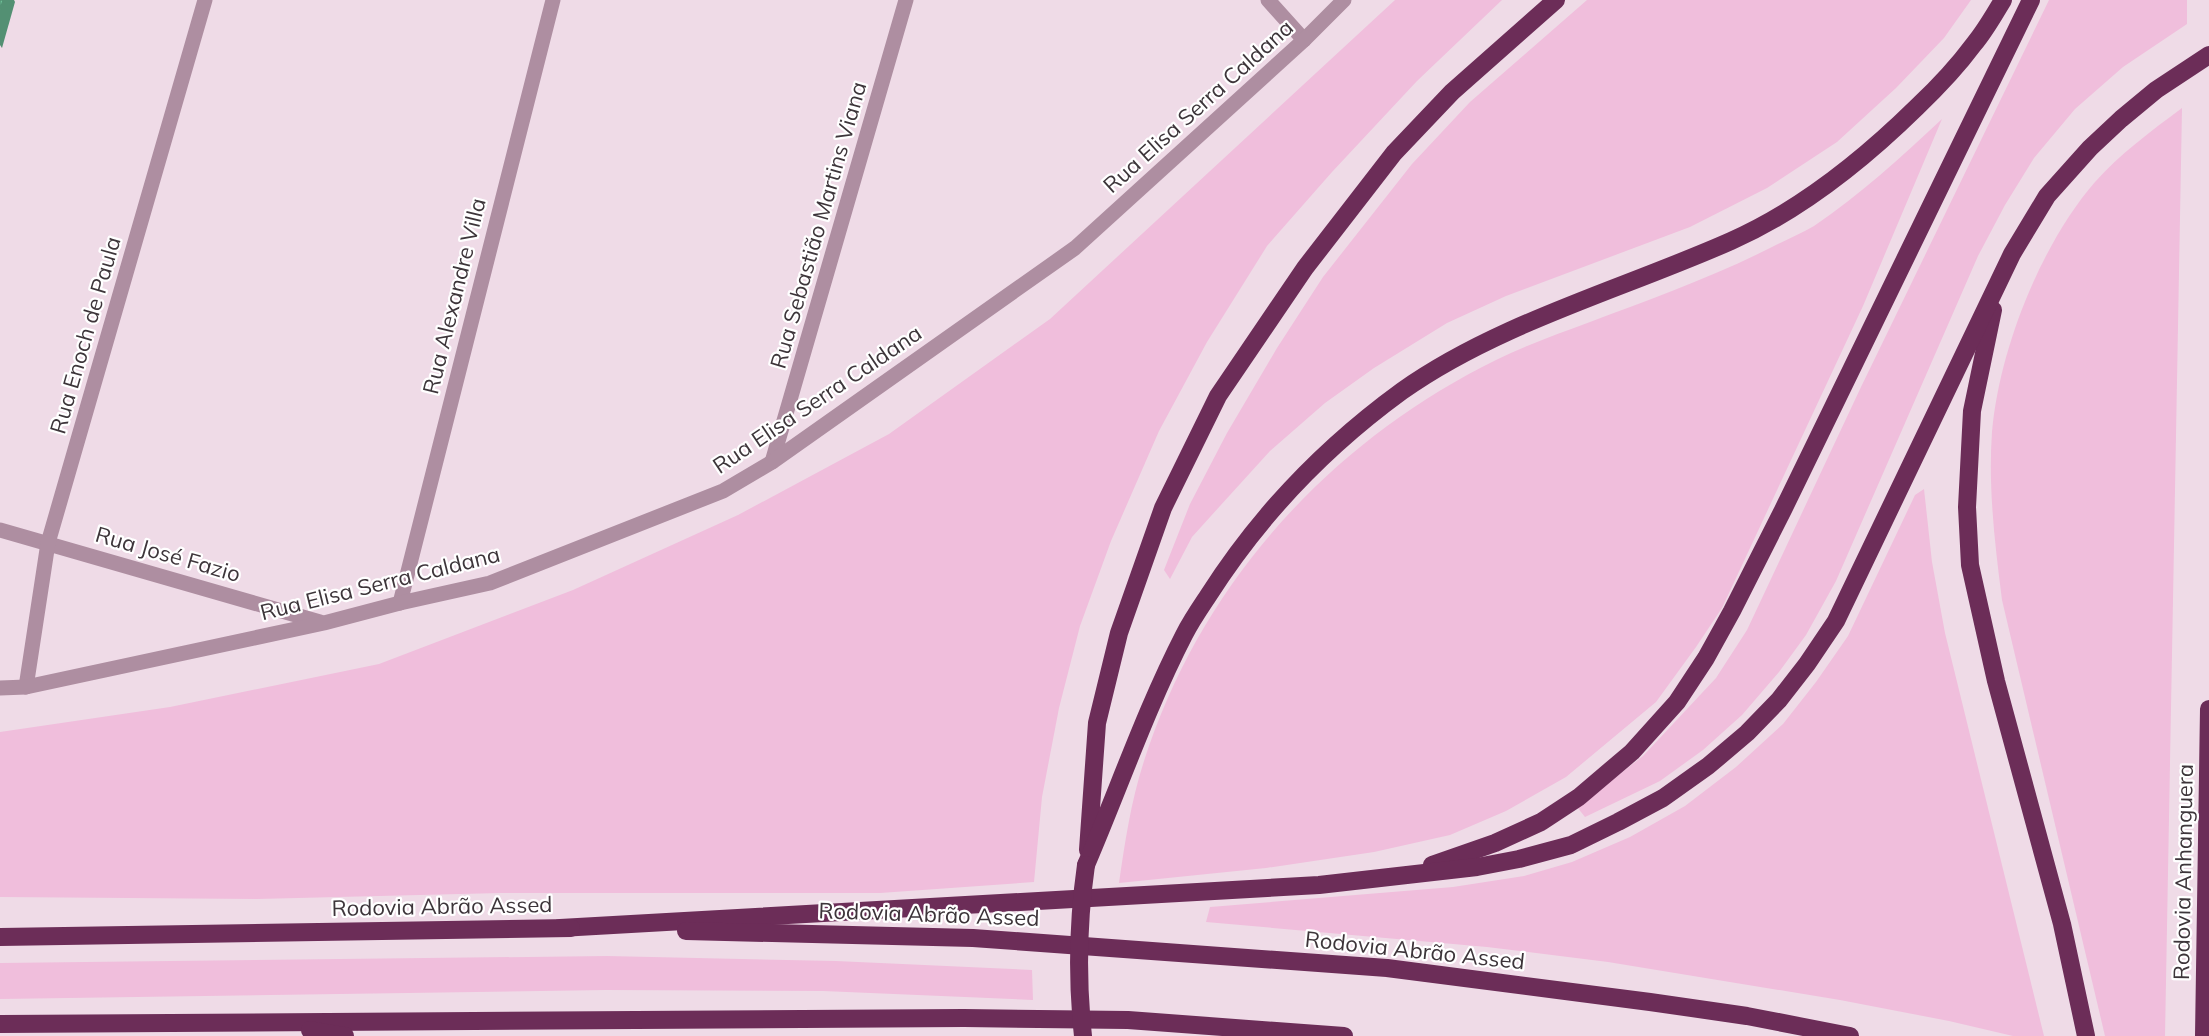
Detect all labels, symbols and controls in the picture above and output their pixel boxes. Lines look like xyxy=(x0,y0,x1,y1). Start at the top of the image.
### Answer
street label: Rua Elisa Serra Caldana xyxy=(1097,13,1299,199)
street label: Rua Sebastião Martins Viana xyxy=(764,78,872,372)
street label: Rua Alexandre Villa xyxy=(416,195,492,397)
street label: Rua Enoch de Paula xyxy=(43,233,127,437)
street label: Rua Elisa Serra Caldana xyxy=(707,319,927,479)
street label: Rua José Fazio xyxy=(92,520,244,588)
street label: Rua Elisa Serra Caldana xyxy=(257,540,503,626)
street label: Rodovia Anhanguera xyxy=(2167,764,2199,980)
street label: Rodovia Abrão Assed xyxy=(331,890,553,922)
street label: Rodovia Abrão Assed xyxy=(818,896,1040,932)
street label: Rodovia Abrão Assed xyxy=(1304,925,1526,975)

